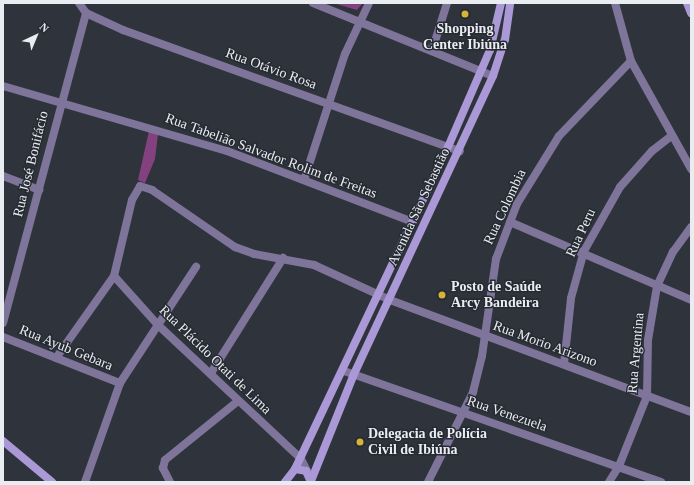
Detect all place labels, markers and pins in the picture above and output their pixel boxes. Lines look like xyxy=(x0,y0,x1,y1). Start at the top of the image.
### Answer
marker: Shopping Center Ibiúna xyxy=(460,9,470,19)
place label: Shopping Center Ibiúna xyxy=(423,21,507,54)
place label: Posto de Saúde Arcy Bandeira xyxy=(451,279,541,312)
marker: Posto de Saúde Arcy Bandeira xyxy=(436,289,448,301)
place label: Delegacia de Polícia Civil de Ibiúna xyxy=(368,426,487,458)
marker: Delegacia de Polícia Civil de Ibiúna xyxy=(355,437,365,447)

